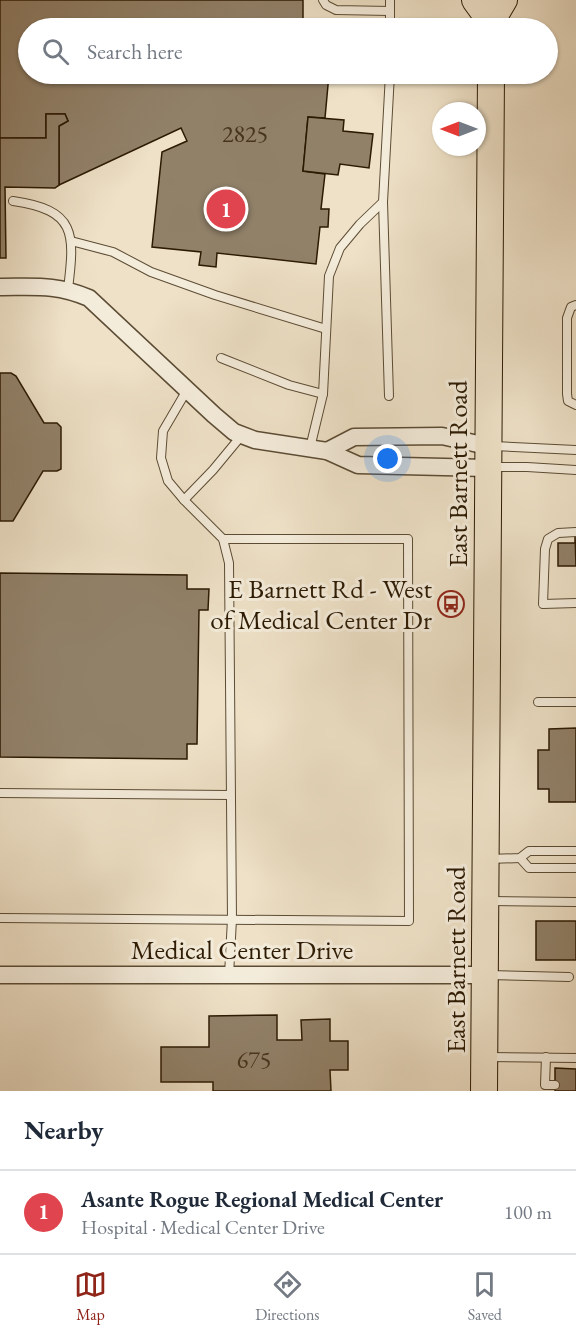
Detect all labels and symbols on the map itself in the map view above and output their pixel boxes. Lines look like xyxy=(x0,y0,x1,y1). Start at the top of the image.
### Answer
north arrow xyxy=(432,102,486,156)
house number: 2825 xyxy=(222,118,268,149)
pin: 1 xyxy=(206,186,246,232)
street label: East Barnett Road xyxy=(440,380,475,568)
your location xyxy=(373,444,402,473)
place label: E Barnett Rd - West of Medical Center Dr xyxy=(210,571,433,637)
bus stop icon: E Barnett Rd - West of Medical Center Dr xyxy=(436,589,466,619)
street label: East Barnett Road xyxy=(438,866,473,1054)
street label: Medical Center Drive xyxy=(131,932,353,967)
house number: 675 xyxy=(237,1044,271,1075)

